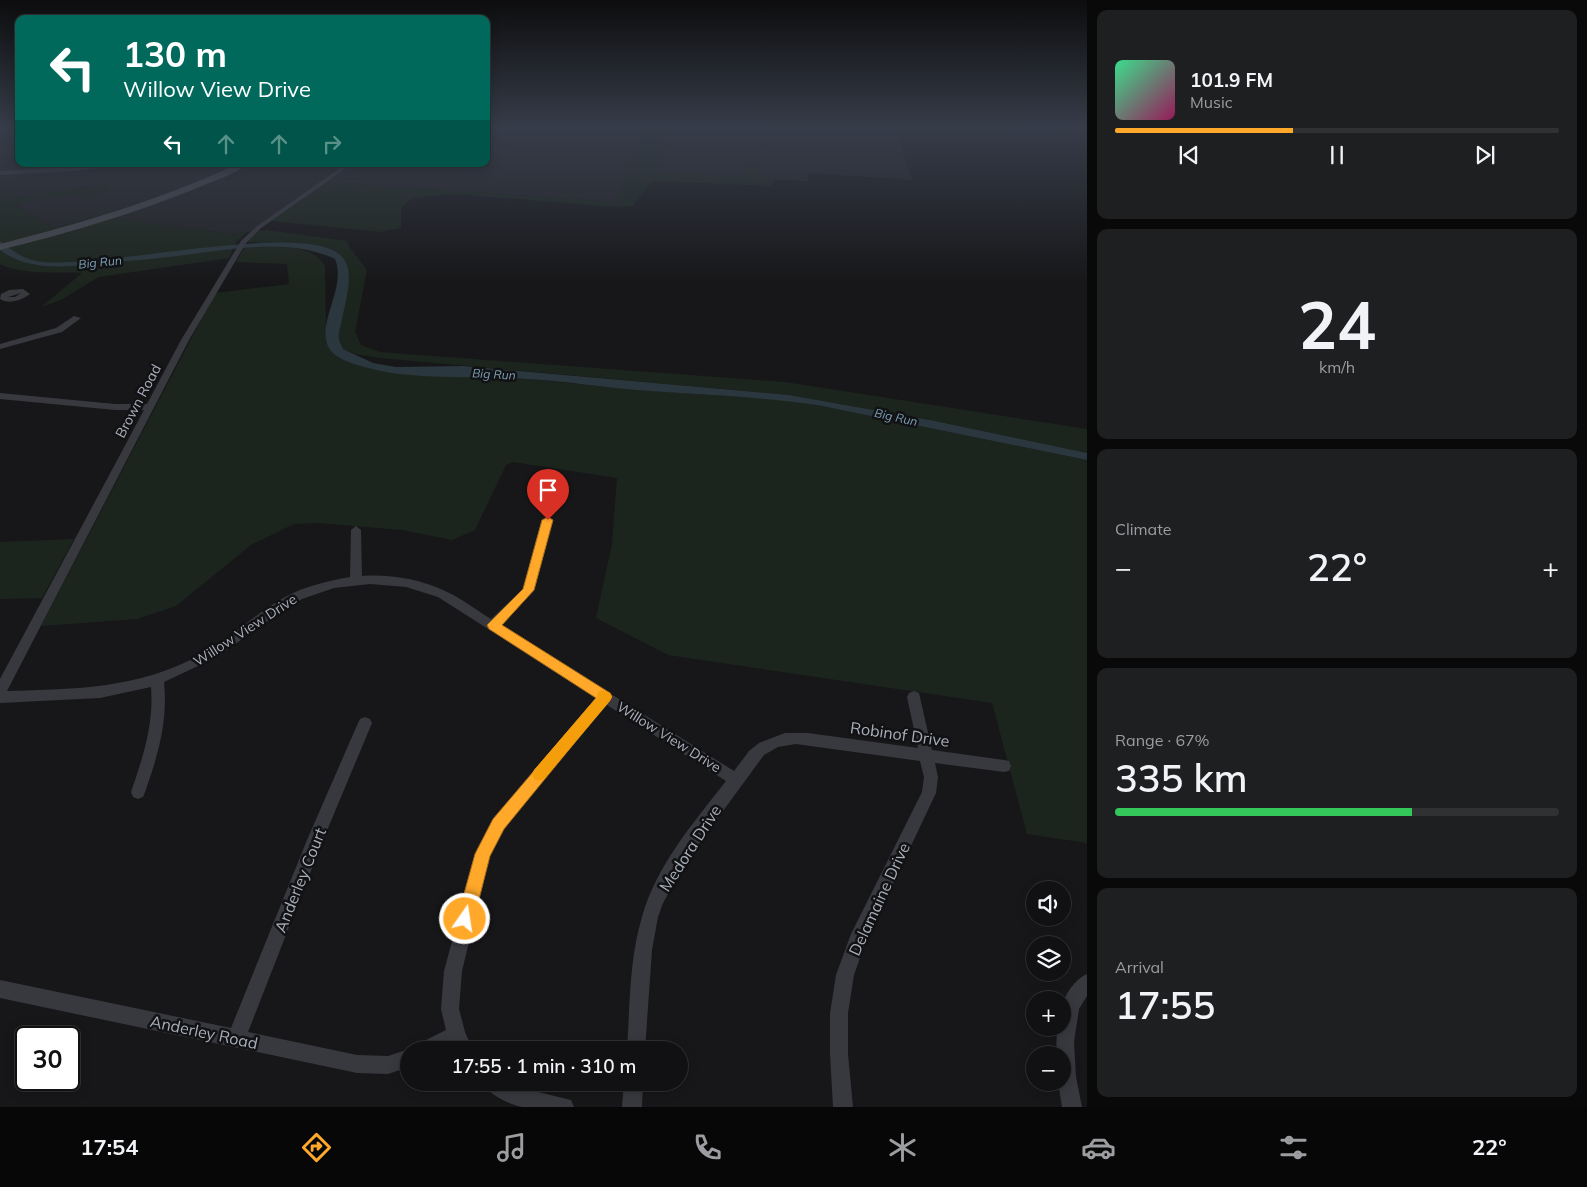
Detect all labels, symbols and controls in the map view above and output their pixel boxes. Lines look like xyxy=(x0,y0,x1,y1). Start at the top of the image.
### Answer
text: 130 m xyxy=(123,32,227,76)
icon: left xyxy=(40,35,105,100)
text: 101.9 FM xyxy=(1190,68,1273,92)
text: Willow View Drive xyxy=(123,75,311,103)
text: Music xyxy=(1190,92,1233,112)
icon: left xyxy=(159,130,187,158)
icon: ahead xyxy=(212,130,240,158)
icon: ahead xyxy=(265,130,293,158)
icon: right xyxy=(318,130,346,158)
icon: previous xyxy=(1175,141,1203,169)
icon: pause xyxy=(1323,141,1351,169)
icon: next xyxy=(1471,141,1499,169)
water label: Big Run xyxy=(78,252,122,272)
text: 24 xyxy=(1298,284,1376,365)
text: km/h xyxy=(1319,357,1355,377)
street label: Brown Road xyxy=(111,361,165,441)
water label: Big Run xyxy=(472,365,516,383)
water label: Big Run xyxy=(873,405,919,429)
pin xyxy=(527,469,569,520)
icon: arrive xyxy=(534,476,562,504)
text: Climate xyxy=(1115,519,1171,539)
text: 22° xyxy=(1307,543,1367,591)
text: − xyxy=(1115,550,1132,585)
text: + xyxy=(1542,550,1559,585)
street label: Willow View Drive xyxy=(190,590,300,670)
street label: Willow View Drive xyxy=(614,698,724,776)
street label: Robinof Drive xyxy=(849,717,951,751)
text: Range · 67% xyxy=(1115,730,1210,750)
text: 335 km xyxy=(1115,754,1248,802)
street label: Medora Drive xyxy=(655,801,725,895)
street label: Anderley Court xyxy=(270,824,330,935)
street label: Delamaine Drive xyxy=(844,839,914,959)
map controls xyxy=(1026,881,1071,1091)
button: sound xyxy=(1026,881,1071,926)
position arrow xyxy=(438,892,490,944)
button: layers xyxy=(1026,936,1071,981)
text: Arrival xyxy=(1115,957,1164,977)
text: 17:55 xyxy=(1115,981,1215,1029)
button: + xyxy=(1026,991,1071,1036)
street label: Anderley Road xyxy=(148,1011,260,1053)
speed limit sign: 30 xyxy=(15,1026,80,1091)
button: − xyxy=(1026,1046,1071,1091)
text: 17:55 · 1 min · 310 m xyxy=(451,1054,637,1078)
icon: directions xyxy=(299,1130,334,1165)
icon: music xyxy=(494,1130,529,1165)
icon: phone xyxy=(690,1130,725,1165)
icon: climate xyxy=(885,1130,920,1165)
icon: car xyxy=(1081,1130,1116,1165)
icon: filters xyxy=(1276,1130,1311,1165)
text: 17:54 xyxy=(80,1133,139,1161)
text: 22° xyxy=(1472,1133,1507,1161)

